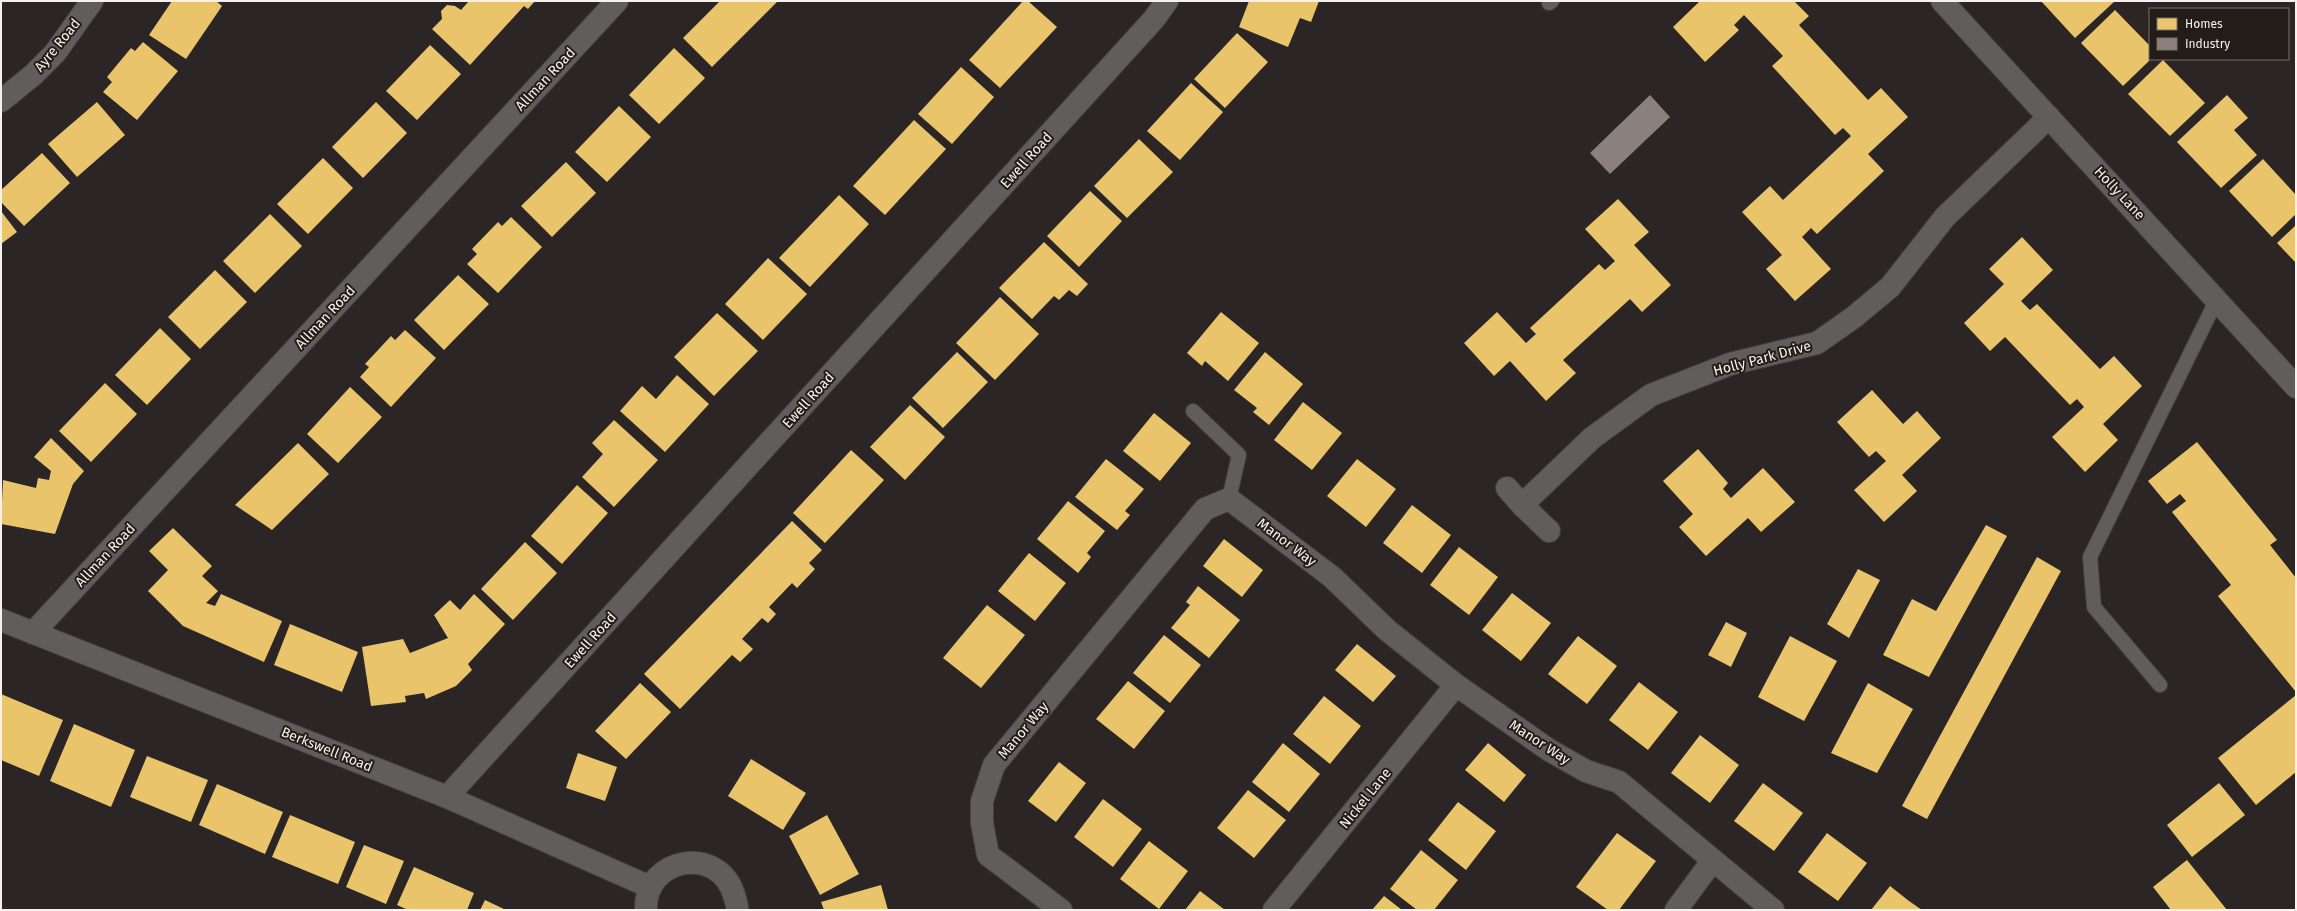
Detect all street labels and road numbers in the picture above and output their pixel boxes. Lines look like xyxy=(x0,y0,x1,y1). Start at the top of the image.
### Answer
street label: Ayre Road xyxy=(31,15,84,75)
street label: Allman Road xyxy=(512,44,579,114)
street label: Ewell Road xyxy=(997,129,1056,192)
street label: Holly Lane xyxy=(2091,163,2149,224)
street label: Allman Road xyxy=(292,282,359,352)
street label: Holly Park Drive xyxy=(1711,337,1813,380)
street label: Ewell Road xyxy=(779,369,838,432)
street label: Manor Way xyxy=(1254,515,1320,570)
street label: Allman Road xyxy=(72,520,139,590)
street label: Ewell Road xyxy=(561,609,620,672)
street label: Manor Way xyxy=(995,698,1052,762)
street label: Manor Way xyxy=(1506,716,1574,769)
street label: Berkswell Road xyxy=(279,723,375,776)
street label: Nickel Lane xyxy=(1336,765,1395,832)

